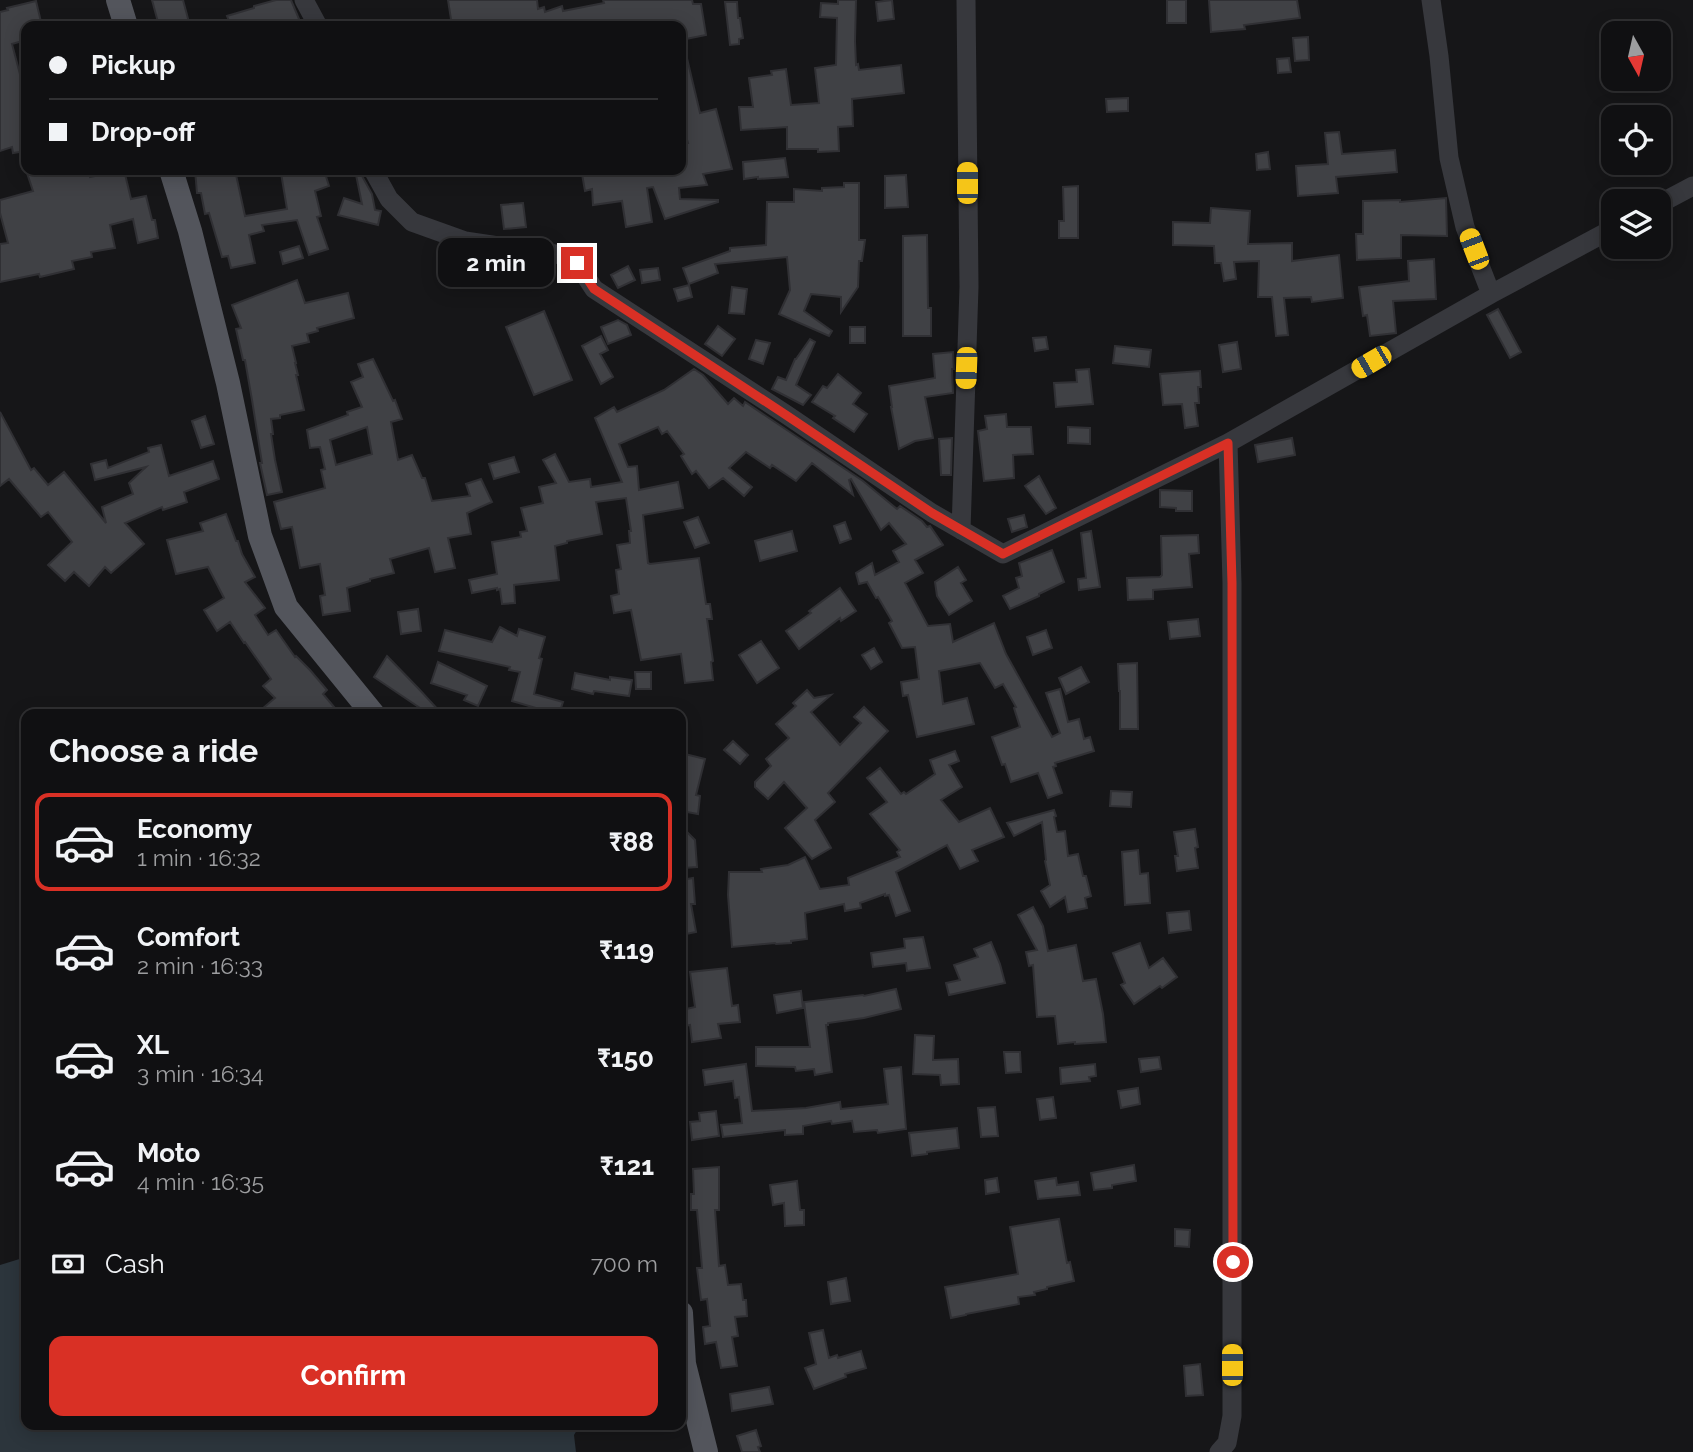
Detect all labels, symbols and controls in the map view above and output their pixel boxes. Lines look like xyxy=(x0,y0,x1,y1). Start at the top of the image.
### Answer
north arrow xyxy=(1601,21,1671,91)
map controls xyxy=(1601,21,1671,259)
text: Pickup xyxy=(91,50,176,80)
button: locate xyxy=(1601,105,1671,175)
text: Drop-off xyxy=(91,117,195,147)
car xyxy=(957,162,978,204)
button: layers xyxy=(1601,189,1671,259)
car xyxy=(1457,226,1492,272)
callout: 2 min xyxy=(437,238,552,288)
route end xyxy=(561,247,593,279)
text: 2 min xyxy=(466,249,526,276)
car xyxy=(1348,342,1395,382)
car xyxy=(955,347,978,389)
text: Choose a ride xyxy=(49,732,258,769)
icon: car xyxy=(53,811,116,874)
text: Economy xyxy=(137,814,252,844)
text: ₹88 xyxy=(609,827,654,857)
text: 1 min · 16:32 xyxy=(137,844,261,871)
icon: car xyxy=(53,919,116,982)
text: Comfort xyxy=(137,922,240,952)
text: ₹119 xyxy=(599,935,654,965)
text: 2 min · 16:33 xyxy=(137,952,263,979)
icon: car xyxy=(53,1027,116,1090)
text: XL xyxy=(137,1030,169,1060)
text: ₹150 xyxy=(597,1043,654,1073)
text: 3 min · 16:34 xyxy=(137,1060,264,1087)
icon: car xyxy=(53,1135,116,1198)
text: Moto xyxy=(137,1138,200,1168)
text: ₹121 xyxy=(600,1151,654,1181)
text: 4 min · 16:35 xyxy=(137,1168,264,1195)
icon: cash xyxy=(49,1245,87,1283)
route start xyxy=(1217,1246,1249,1278)
text: Cash xyxy=(105,1249,165,1279)
text: 700 m xyxy=(591,1250,658,1277)
button: Confirm xyxy=(49,1336,658,1416)
car xyxy=(1222,1344,1243,1386)

